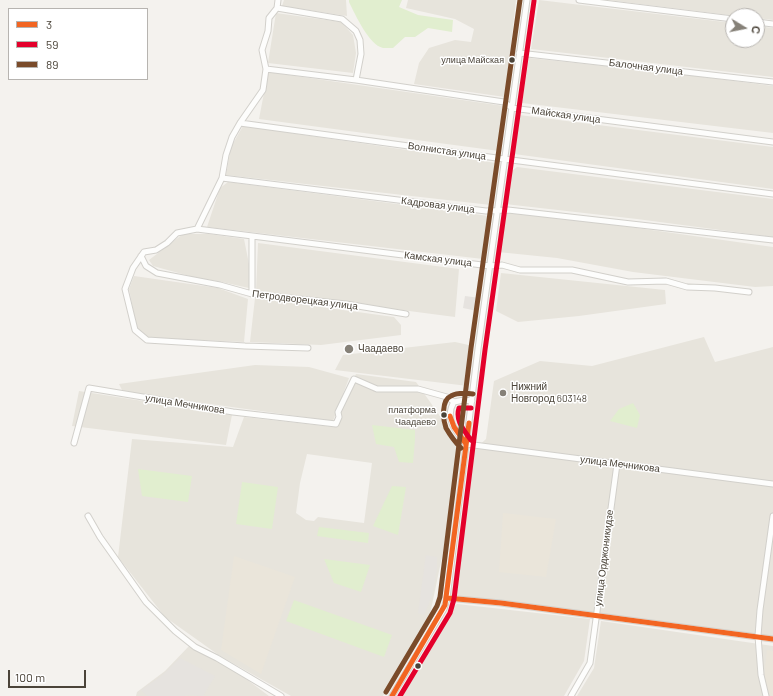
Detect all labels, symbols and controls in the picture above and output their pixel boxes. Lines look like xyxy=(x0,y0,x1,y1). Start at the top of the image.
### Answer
legend xyxy=(8,8,148,80)
north arrow xyxy=(725,8,765,48)
text: 3 xyxy=(46,17,52,31)
text: С xyxy=(749,25,763,35)
text: 59 xyxy=(46,37,58,51)
place label: улица Майская xyxy=(441,55,504,65)
marker: улица Майская xyxy=(507,55,517,65)
street label: Балочная улица xyxy=(608,56,684,78)
text: 89 xyxy=(46,57,59,71)
street label: Майская улица xyxy=(531,104,601,126)
street label: Волнистая улица xyxy=(407,140,487,162)
street label: Кадровая улица xyxy=(401,195,475,215)
street label: Камская улица xyxy=(403,249,473,269)
street label: Петродворецкая улица xyxy=(251,288,359,312)
marker: Чаадаево xyxy=(343,343,355,355)
place label: Чаадаево xyxy=(358,343,404,355)
place label: Нижний Новгород 603148 xyxy=(511,381,587,404)
marker: Нижний Новгород 603148 xyxy=(498,388,508,398)
street label: улица Мечникова xyxy=(144,392,226,416)
place label: платформа Чаадаево xyxy=(388,405,436,426)
marker: платформа Чаадаево xyxy=(439,410,449,420)
street label: улица Мечникова xyxy=(579,453,661,475)
street label: улица Орджоникидзе xyxy=(592,509,616,607)
unlabelled marker xyxy=(413,661,423,671)
scale bar xyxy=(10,662,88,688)
text: 100 m xyxy=(15,670,45,684)

